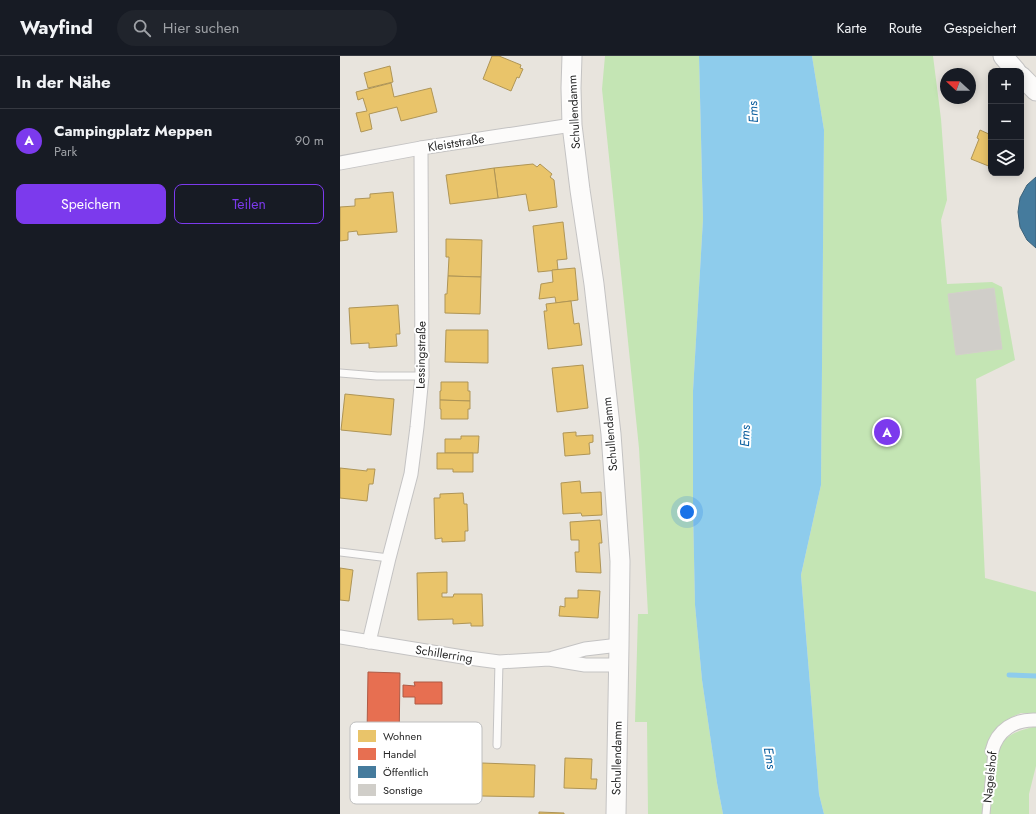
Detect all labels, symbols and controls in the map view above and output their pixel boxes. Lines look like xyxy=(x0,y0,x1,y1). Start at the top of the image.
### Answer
search box xyxy=(117,10,397,46)
text: Wayfind xyxy=(20,14,93,41)
icon: search xyxy=(131,17,153,39)
text: Hier suchen xyxy=(163,17,239,39)
text: Karte xyxy=(837,18,867,38)
text: Route xyxy=(889,18,922,38)
text: Gespeichert xyxy=(944,18,1016,38)
north arrow xyxy=(940,68,976,104)
map controls xyxy=(988,68,1024,176)
button: + xyxy=(988,68,1024,104)
text: In der Nähe xyxy=(16,70,111,94)
street label: Schullendamm xyxy=(563,74,585,150)
water label: Ems xyxy=(743,100,763,123)
button: − xyxy=(988,104,1024,140)
text: Campingplatz Meppen xyxy=(54,120,212,142)
street label: Kleiststraße xyxy=(426,130,486,156)
text: A xyxy=(24,131,34,150)
text: 90 m xyxy=(295,131,324,150)
button: layers xyxy=(988,140,1024,176)
text: Park xyxy=(54,142,77,161)
button: Speichern xyxy=(16,184,166,224)
button: Teilen xyxy=(174,184,324,224)
street label: Lessingstraße xyxy=(411,321,431,389)
street label: Schullendamm xyxy=(598,396,622,472)
pin: A xyxy=(874,417,900,447)
water label: Ems xyxy=(735,424,755,447)
your location xyxy=(677,502,697,522)
street label: Schillerring xyxy=(414,641,474,667)
street label: Schullendamm xyxy=(607,721,627,795)
legend xyxy=(350,722,482,804)
text: Wohnen xyxy=(383,728,422,744)
text: Handel xyxy=(383,746,416,762)
water label: Ems xyxy=(759,746,781,771)
street label: Nagelshof xyxy=(978,750,1002,804)
text: Öffentlich xyxy=(383,764,429,780)
text: Sonstige xyxy=(383,782,423,798)

